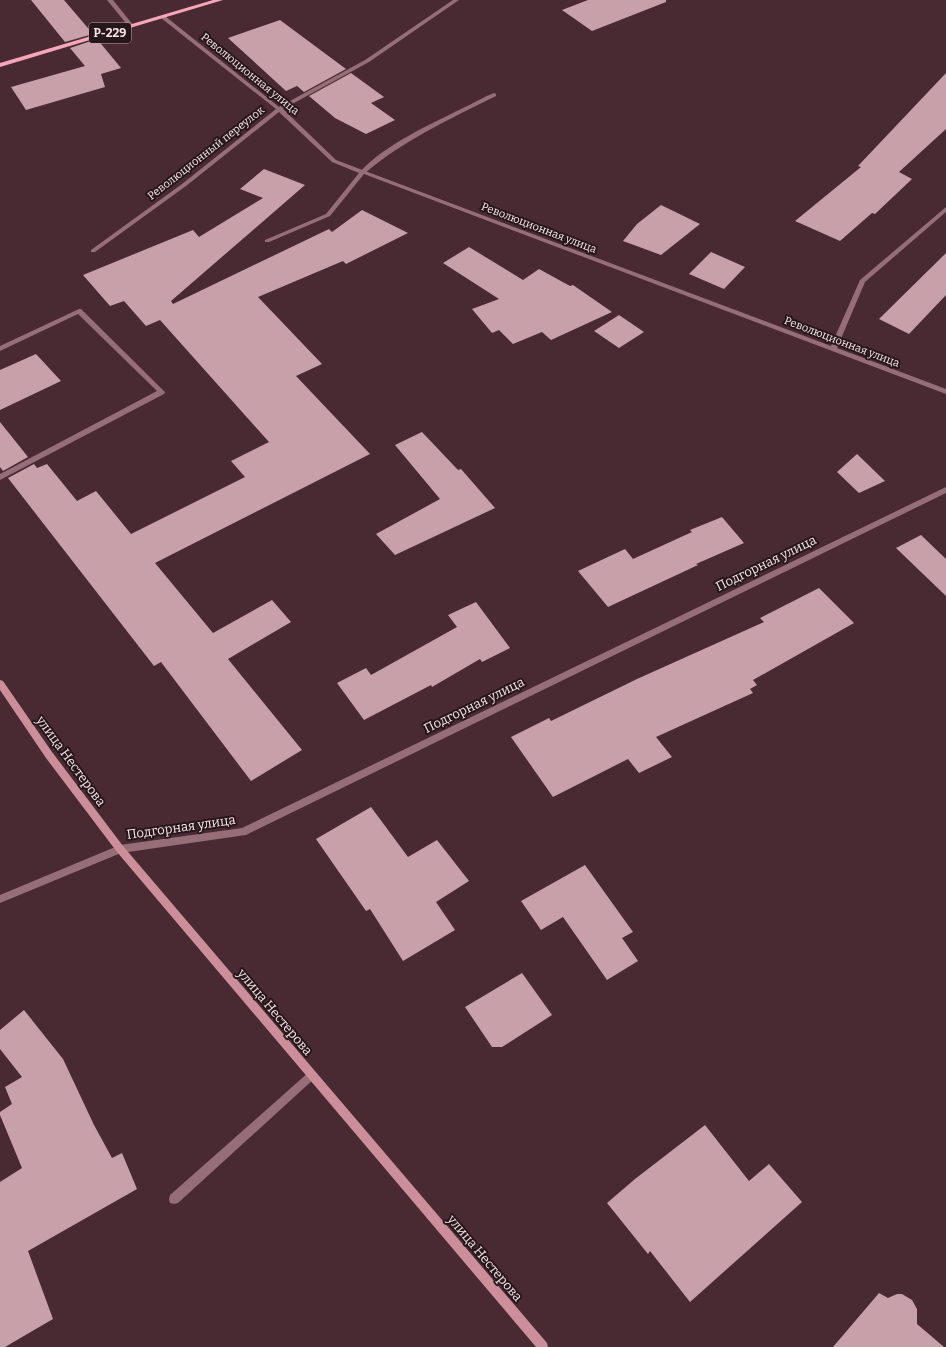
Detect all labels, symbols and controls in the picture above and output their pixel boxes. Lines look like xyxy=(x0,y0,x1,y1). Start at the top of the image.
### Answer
road number: Р-229 xyxy=(89,23,131,43)
street label: Революционная улица xyxy=(198,30,302,118)
street label: Революционный переулок xyxy=(145,103,267,203)
street label: Революционная улица xyxy=(479,200,599,256)
street label: Революционная улица xyxy=(782,314,902,370)
street label: Подгорная улица xyxy=(713,532,819,594)
street label: Подгорная улица xyxy=(421,674,527,736)
street label: улица Нестерова xyxy=(33,712,109,809)
street label: Подгорная улица xyxy=(125,812,237,842)
street label: улица Нестерова xyxy=(234,965,315,1058)
street label: улица Нестерова xyxy=(444,1211,525,1304)

